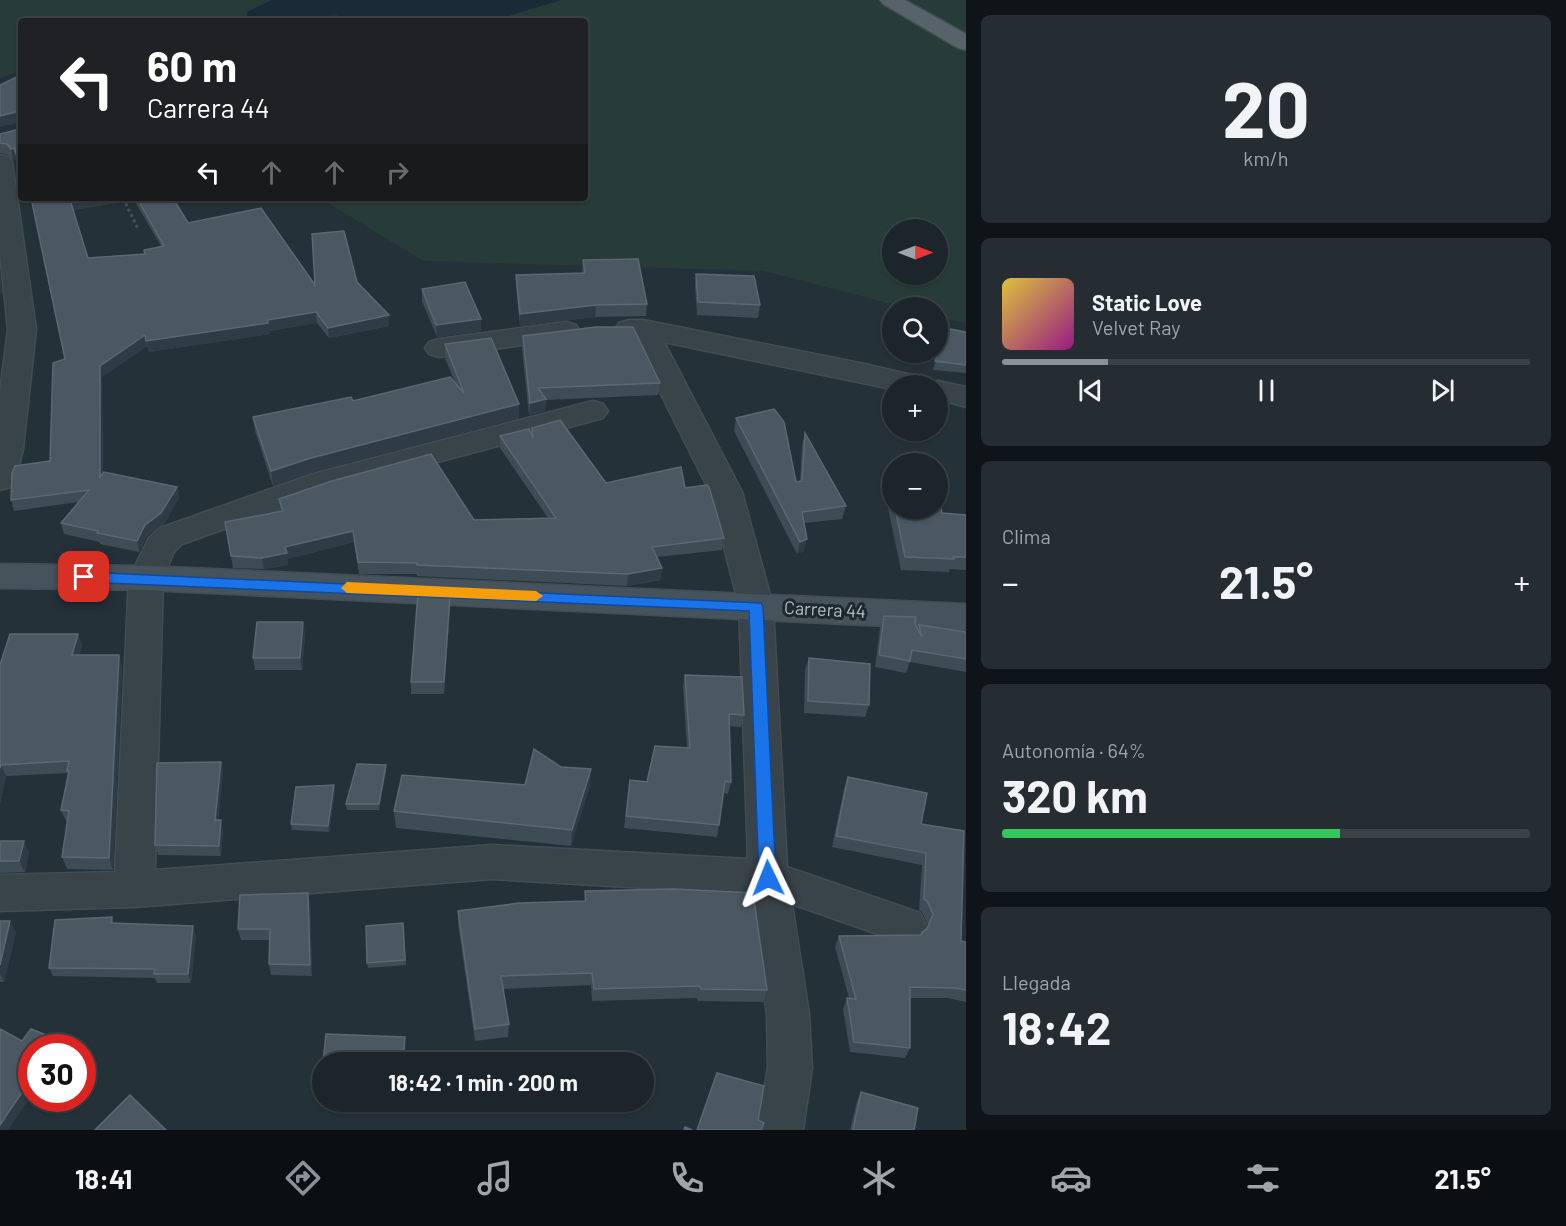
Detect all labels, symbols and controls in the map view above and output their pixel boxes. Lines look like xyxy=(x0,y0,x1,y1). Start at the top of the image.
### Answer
text: 60 m xyxy=(147,40,237,90)
icon: left xyxy=(48,42,126,120)
text: 20 xyxy=(1222,60,1310,154)
text: Carrera 44 xyxy=(147,91,270,123)
text: km/h xyxy=(1243,146,1289,170)
icon: left xyxy=(192,156,225,189)
icon: ahead xyxy=(255,156,288,189)
icon: ahead xyxy=(318,156,351,189)
icon: right xyxy=(381,156,414,189)
north arrow xyxy=(882,219,948,285)
map controls xyxy=(882,219,948,519)
text: Static Love xyxy=(1092,289,1202,315)
button: search xyxy=(882,297,948,363)
text: Velvet Ray xyxy=(1092,315,1181,339)
icon: previous xyxy=(1074,374,1107,407)
icon: pause xyxy=(1250,374,1283,407)
icon: next xyxy=(1426,374,1459,407)
button: + xyxy=(882,375,948,441)
button: − xyxy=(882,453,948,519)
text: Clima xyxy=(1002,524,1051,548)
pin xyxy=(58,551,109,602)
text: 21.5° xyxy=(1219,554,1313,608)
icon: arrive xyxy=(67,560,100,593)
text: − xyxy=(1002,562,1019,602)
text: + xyxy=(1514,562,1530,602)
street label: Carrera 44 xyxy=(784,596,866,622)
text: Autonomía · 64% xyxy=(1002,738,1146,762)
text: 320 km xyxy=(1002,768,1148,822)
position arrow xyxy=(736,846,800,910)
text: Llegada xyxy=(1002,970,1071,994)
text: 18:42 xyxy=(1002,1000,1111,1054)
speed limit sign: 30 xyxy=(18,1034,96,1112)
text: 18:42 · 1 min · 200 m xyxy=(388,1069,578,1095)
icon: directions xyxy=(282,1157,324,1199)
icon: music xyxy=(474,1157,516,1199)
icon: phone xyxy=(666,1157,708,1199)
icon: climate xyxy=(858,1157,900,1199)
icon: car xyxy=(1050,1157,1092,1199)
icon: filters xyxy=(1242,1157,1284,1199)
text: 18:41 xyxy=(75,1162,132,1194)
text: 21.5° xyxy=(1434,1162,1491,1194)

